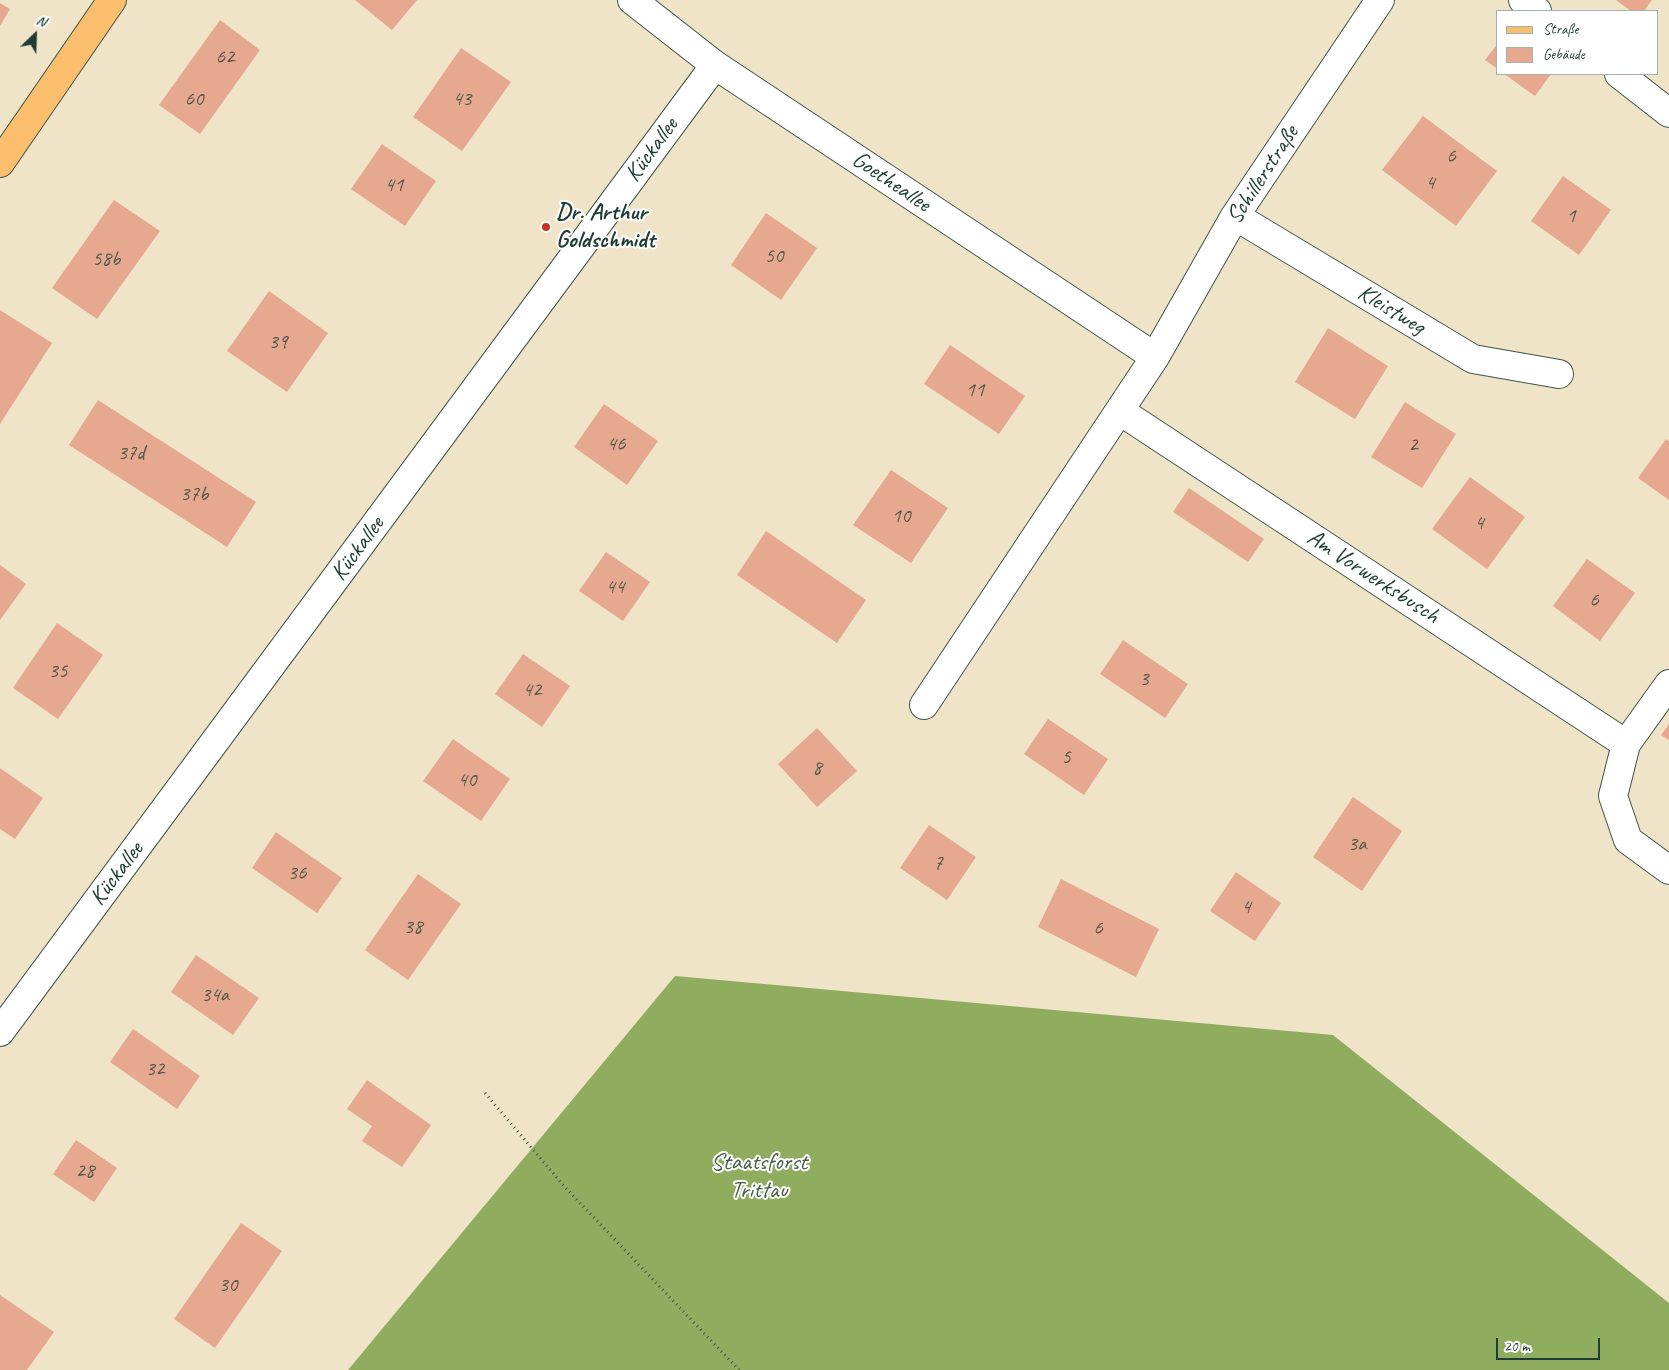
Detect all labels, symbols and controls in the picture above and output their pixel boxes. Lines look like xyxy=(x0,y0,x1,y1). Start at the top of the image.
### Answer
north arrow xyxy=(10,10,60,60)
legend xyxy=(1496,10,1659,75)
text: N xyxy=(34,11,49,30)
text: Straße xyxy=(1543,20,1578,39)
house number: 62 xyxy=(216,44,234,70)
text: Gebäude xyxy=(1543,45,1585,64)
house number: 60 xyxy=(185,86,203,112)
house number: 43 xyxy=(453,86,471,112)
street label: Kückallee xyxy=(619,112,685,188)
street label: Schillerstraße xyxy=(1221,120,1305,230)
house number: 6 xyxy=(1446,143,1456,169)
street label: Goetheallee xyxy=(846,145,936,219)
house number: 4 xyxy=(1425,170,1435,196)
house number: 41 xyxy=(385,172,403,198)
place label: Dr. Arthur Goldschmidt xyxy=(556,199,655,255)
house number: 1 xyxy=(1566,203,1576,229)
marker: Dr. Arthur Goldschmidt xyxy=(540,221,552,233)
house number: 50 xyxy=(765,243,783,269)
house number: 58b xyxy=(92,246,120,272)
street label: Kleistweg xyxy=(1352,279,1430,341)
house number: 39 xyxy=(269,329,287,355)
house number: 11 xyxy=(966,377,984,403)
house number: 46 xyxy=(607,431,625,457)
house number: 2 xyxy=(1408,432,1418,458)
house number: 37d xyxy=(117,440,145,466)
house number: 37b xyxy=(180,481,208,507)
house number: 10 xyxy=(892,503,910,529)
house number: 4 xyxy=(1474,510,1484,536)
street label: Kückallee xyxy=(325,511,391,587)
street label: Am Vorwerksbusch xyxy=(1301,524,1445,630)
house number: 44 xyxy=(606,574,624,600)
house number: 6 xyxy=(1589,587,1599,613)
house number: 35 xyxy=(49,658,67,684)
house number: 3 xyxy=(1139,666,1149,692)
house number: 42 xyxy=(523,677,541,703)
house number: 5 xyxy=(1061,744,1071,770)
house number: 8 xyxy=(812,755,822,781)
house number: 40 xyxy=(458,767,476,793)
house number: 3a xyxy=(1348,831,1366,857)
street label: Kückallee xyxy=(84,836,150,912)
house number: 7 xyxy=(933,850,943,876)
house number: 36 xyxy=(288,860,306,886)
house number: 4 xyxy=(1241,894,1251,920)
house number: 38 xyxy=(404,914,422,940)
house number: 6 xyxy=(1093,915,1103,941)
house number: 34a xyxy=(201,982,229,1008)
house number: 32 xyxy=(146,1056,164,1082)
park label: Staatsforst Trittau xyxy=(711,1149,807,1205)
house number: 28 xyxy=(76,1158,94,1184)
house number: 30 xyxy=(219,1272,237,1298)
scale bar xyxy=(1499,1328,1603,1360)
text: 20 m xyxy=(1504,1337,1530,1356)

